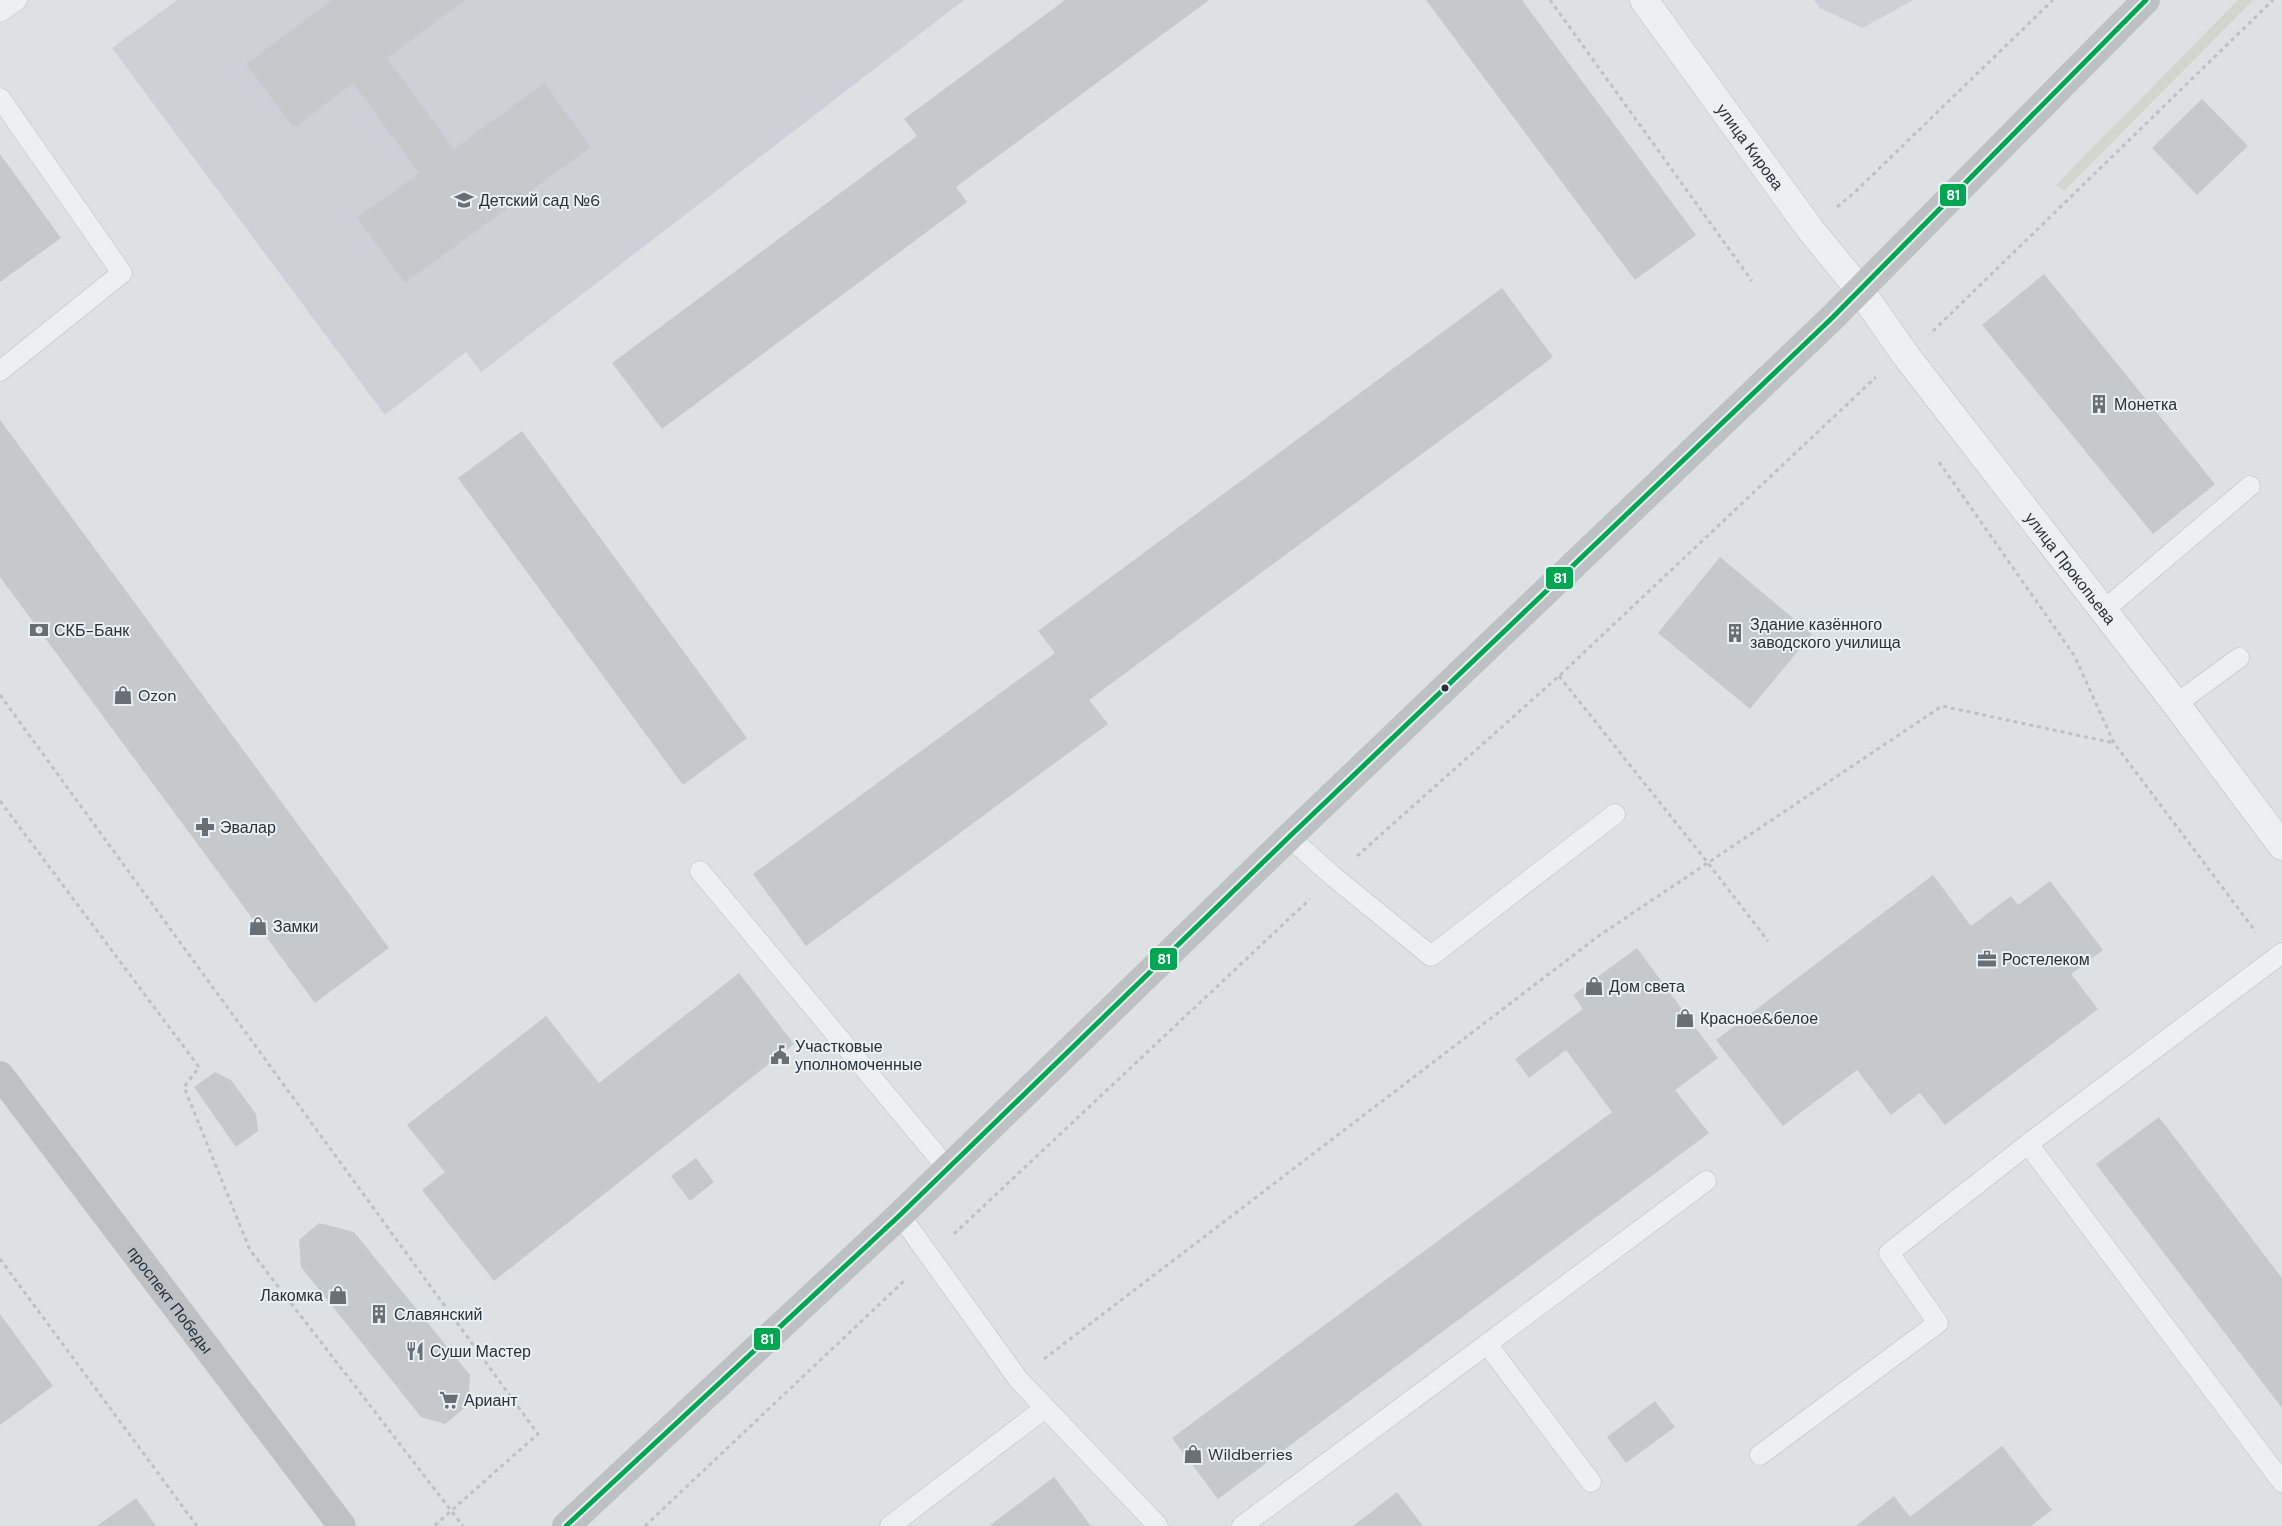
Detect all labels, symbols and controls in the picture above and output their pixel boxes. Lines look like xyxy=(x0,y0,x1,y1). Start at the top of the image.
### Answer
street label: улица Кирова xyxy=(1712,100,1788,194)
line badge: 81 xyxy=(1939,183,1967,207)
text: 81 xyxy=(1946,186,1960,204)
school or university icon: Детский сад №6 xyxy=(453,189,475,211)
place label: Детский сад №6 xyxy=(479,190,600,211)
building icon: Монетка xyxy=(2088,393,2110,415)
place label: Монетка xyxy=(2114,394,2177,415)
street label: улица Прокопьева xyxy=(2020,508,2121,629)
line badge: 81 xyxy=(1545,566,1574,590)
text: 81 xyxy=(1553,569,1567,587)
place label: Здание казённого заводского училища xyxy=(1750,614,1901,653)
bank icon: СКБ-Банк xyxy=(28,619,50,641)
place label: СКБ-Банк xyxy=(54,620,130,641)
building icon: Здание казённого заводского училища xyxy=(1724,622,1746,644)
unlabelled marker xyxy=(1440,683,1450,693)
shop icon: Ozon xyxy=(112,684,134,706)
place label: Ozon xyxy=(138,685,176,706)
pharmacy icon: Эвалар xyxy=(194,816,216,838)
place label: Эвалар xyxy=(220,817,276,838)
shop icon: Замки xyxy=(247,915,269,937)
place label: Замки xyxy=(273,916,319,937)
line badge: 81 xyxy=(1149,947,1178,971)
office icon: Ростелеком xyxy=(1976,948,1998,970)
place label: Ростелеком xyxy=(2002,949,2090,970)
text: 81 xyxy=(1157,950,1171,968)
shop icon: Дом света xyxy=(1583,975,1605,997)
place label: Дом света xyxy=(1609,976,1685,997)
shop icon: Красное&белое xyxy=(1674,1007,1696,1029)
place label: Красное&белое xyxy=(1700,1008,1818,1029)
place label: Участковые уполномоченные xyxy=(795,1036,922,1075)
public building icon: Участковые уполномоченные xyxy=(769,1044,791,1066)
street label: проспект Победы xyxy=(122,1242,218,1358)
shop icon: Лакомка xyxy=(327,1284,349,1306)
place label: Лакомка xyxy=(260,1285,323,1306)
building icon: Славянский xyxy=(368,1303,390,1325)
place label: Славянский xyxy=(394,1304,482,1325)
line badge: 81 xyxy=(753,1327,781,1351)
text: 81 xyxy=(760,1330,774,1348)
restaurant icon: Суши Мастер xyxy=(404,1340,426,1362)
place label: Суши Мастер xyxy=(430,1341,531,1362)
supermarket icon: Ариант xyxy=(438,1389,460,1411)
place label: Ариант xyxy=(464,1390,518,1411)
shop icon: Wildberries xyxy=(1182,1443,1204,1465)
place label: Wildberries xyxy=(1208,1444,1293,1465)

